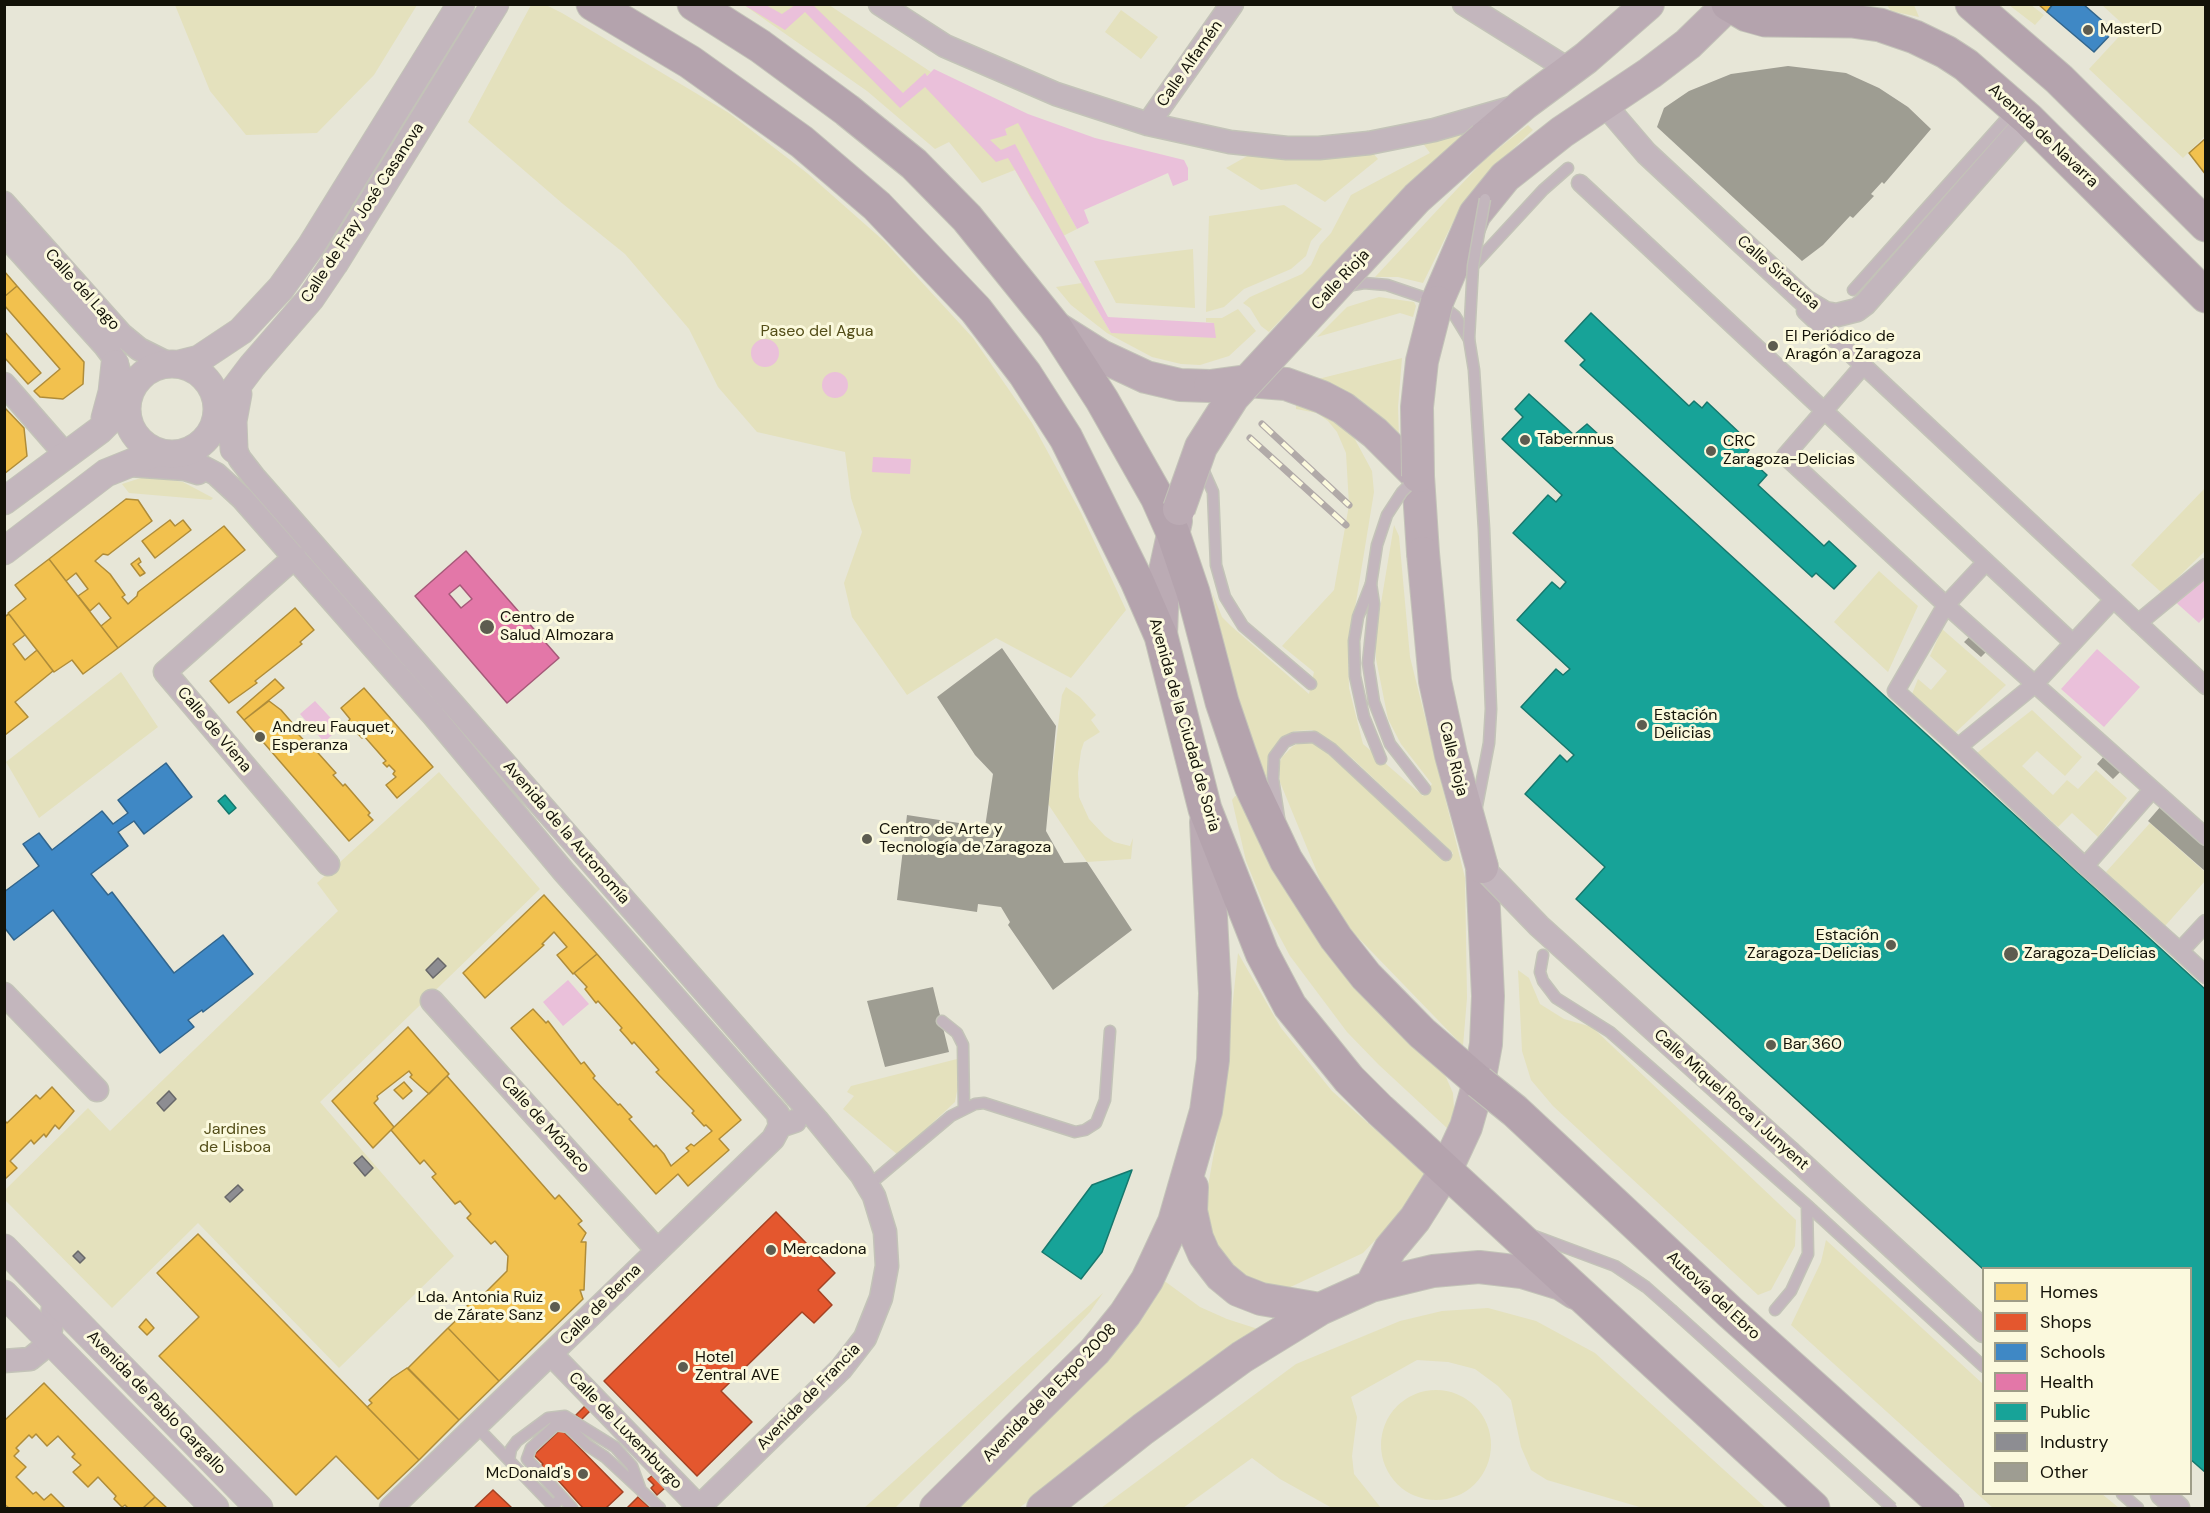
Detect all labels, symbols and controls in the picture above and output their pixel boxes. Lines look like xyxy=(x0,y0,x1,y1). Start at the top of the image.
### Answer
street label: Calle Alfamén xyxy=(1153,17,1227,111)
place label: MasterD xyxy=(2100,20,2162,40)
marker: MasterD xyxy=(2081,23,2095,37)
street label: Avenida de Navarra xyxy=(1984,80,2102,192)
street label: Calle de Fray José Casanova xyxy=(298,119,428,307)
street label: Calle Siracusa xyxy=(1733,232,1823,314)
street label: Calle del Lago xyxy=(40,245,124,335)
street label: Calle Rioja xyxy=(1308,246,1374,314)
park label: Paseo del Agua xyxy=(761,322,873,342)
place label: El Periódico de Aragón a Zaragoza xyxy=(1785,327,1921,365)
marker: El Periódico de Aragón a Zaragoza xyxy=(1766,339,1780,353)
place label: Tabernnus xyxy=(1537,430,1614,450)
place label: CRC Zaragoza-Delicias xyxy=(1723,432,1855,470)
marker: Tabernnus xyxy=(1518,433,1532,447)
marker: CRC Zaragoza-Delicias xyxy=(1704,444,1718,458)
place label: Centro de Salud Almozara xyxy=(500,608,614,646)
street label: Avenida de la Ciudad de Soria xyxy=(1144,616,1224,834)
marker: Centro de Salud Almozara xyxy=(478,618,496,636)
street label: Calle de Viena xyxy=(173,683,255,777)
place label: Estación Delicias xyxy=(1654,706,1717,744)
place label: Andreu Fauquet, Esperanza xyxy=(272,718,394,756)
marker: Estación Delicias xyxy=(1635,718,1649,732)
street label: Calle Rioja xyxy=(1434,720,1472,798)
marker: Andreu Fauquet, Esperanza xyxy=(253,730,267,744)
street label: Avenida de la Autonomía xyxy=(499,758,633,908)
place label: Centro de Arte y Tecnología de Zaragoza xyxy=(879,820,1051,858)
marker: Centro de Arte y Tecnología de Zaragoza xyxy=(860,832,874,846)
place label: Estación Zaragoza-Delicias xyxy=(1747,926,1879,964)
marker: Estación Zaragoza-Delicias xyxy=(1884,938,1898,952)
place label: Zaragoza-Delicias xyxy=(2024,944,2156,964)
marker: Zaragoza-Delicias xyxy=(2002,945,2020,963)
street label: Calle Miquel Roca i Junyent xyxy=(1650,1025,1812,1175)
place label: Bar 360 xyxy=(1783,1035,1842,1055)
marker: Bar 360 xyxy=(1764,1038,1778,1052)
street label: Calle de Mónaco xyxy=(497,1073,593,1177)
park label: Jardines de Lisboa xyxy=(199,1120,271,1158)
place label: Mercadona xyxy=(783,1240,866,1260)
marker: Mercadona xyxy=(764,1243,778,1257)
street label: Autovía del Ebro xyxy=(1662,1248,1764,1344)
street label: Calle de Berna xyxy=(557,1261,645,1349)
legend xyxy=(1982,1267,2192,1495)
text: Homes xyxy=(2040,1280,2098,1304)
place label: Lda. Antonia Ruiz de Zárate Sanz xyxy=(418,1288,543,1326)
marker: Lda. Antonia Ruiz de Zárate Sanz xyxy=(548,1300,562,1314)
text: Shops xyxy=(2040,1310,2092,1334)
street label: Avenida de la Expo 2008 xyxy=(979,1320,1121,1466)
street label: Avenida de Pablo Gargallo xyxy=(82,1327,230,1479)
street label: Avenida de Francia xyxy=(753,1340,865,1454)
text: Schools xyxy=(2040,1340,2105,1364)
place label: Hotel Zentral AVE xyxy=(695,1348,779,1386)
marker: Hotel Zentral AVE xyxy=(676,1360,690,1374)
street label: Calle de Luxemburgo xyxy=(564,1368,686,1494)
text: Health xyxy=(2040,1370,2094,1394)
text: Public xyxy=(2040,1400,2091,1424)
text: Industry xyxy=(2040,1430,2109,1454)
text: Other xyxy=(2040,1460,2088,1484)
place label: McDonald's xyxy=(486,1464,571,1484)
marker: McDonald's xyxy=(576,1467,590,1481)

